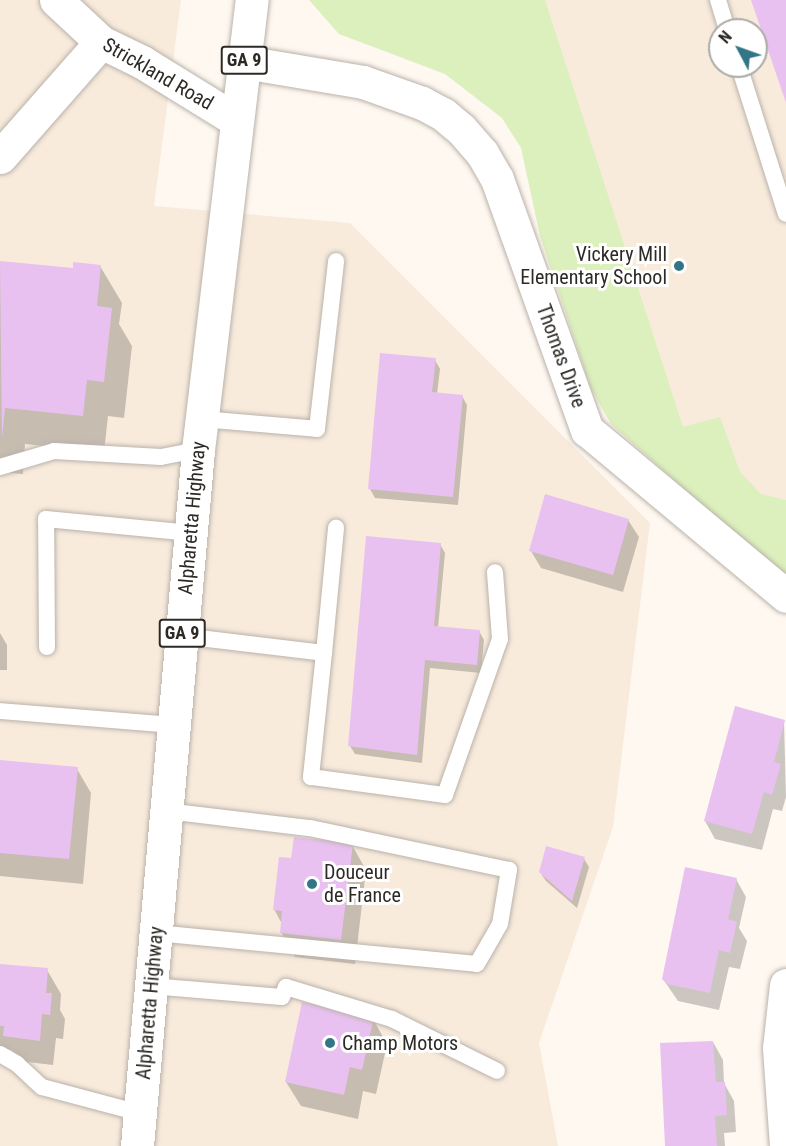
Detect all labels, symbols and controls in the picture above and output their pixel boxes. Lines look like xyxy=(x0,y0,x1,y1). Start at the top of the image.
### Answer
north arrow xyxy=(708,18,768,78)
text: N xyxy=(715,27,736,47)
street label: Strickland Road xyxy=(98,33,218,115)
road number: GA 9 xyxy=(220,45,268,75)
place label: Vickery Mill Elementary School xyxy=(520,243,667,290)
marker: Vickery Mill Elementary School xyxy=(672,259,686,273)
street label: Thomas Drive xyxy=(531,301,591,411)
street label: Alpharetta Highway xyxy=(173,440,211,596)
road number: GA 9 xyxy=(158,618,206,648)
place label: Douceur de France xyxy=(324,861,401,908)
marker: Douceur de France xyxy=(305,877,319,891)
street label: Alpharetta Highway xyxy=(131,925,169,1081)
place label: Champ Motors xyxy=(342,1031,458,1055)
marker: Champ Motors xyxy=(323,1036,337,1050)

